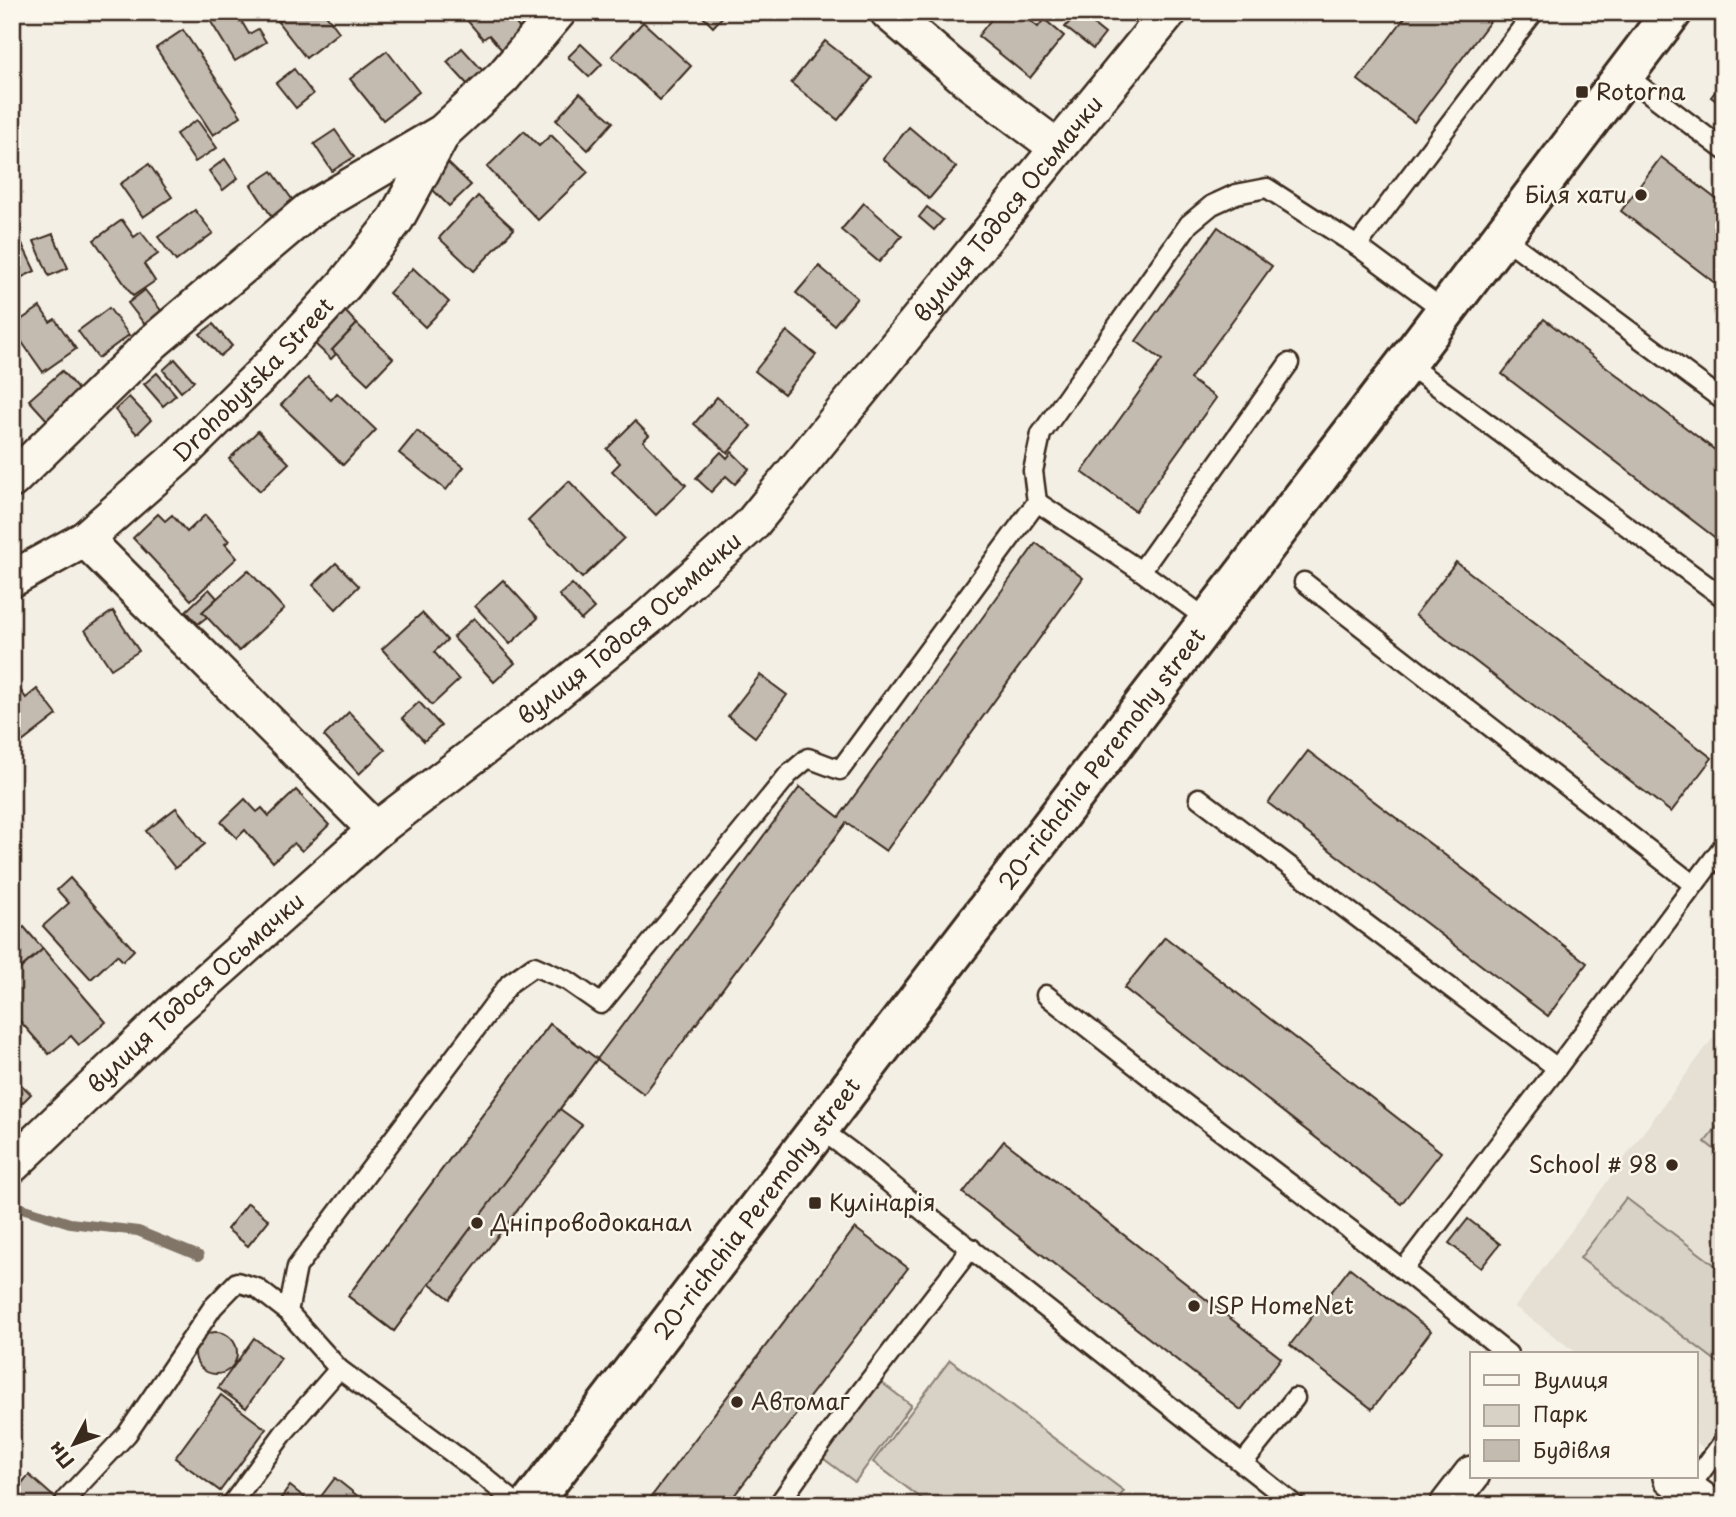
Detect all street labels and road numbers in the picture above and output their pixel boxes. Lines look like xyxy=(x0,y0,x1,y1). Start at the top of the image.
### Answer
street label: вулиця Тодося Осьмачки xyxy=(904,87,1110,329)
street label: Drohobytska Street xyxy=(164,289,341,469)
street label: вулиця Тодося Осьмачки xyxy=(509,523,749,732)
street label: 20-richchia Peremohy street xyxy=(989,620,1213,897)
street label: вулиця Тодося Осьмачки xyxy=(78,883,311,1100)
street label: 20-richchia Peremohy street xyxy=(644,1069,868,1347)

